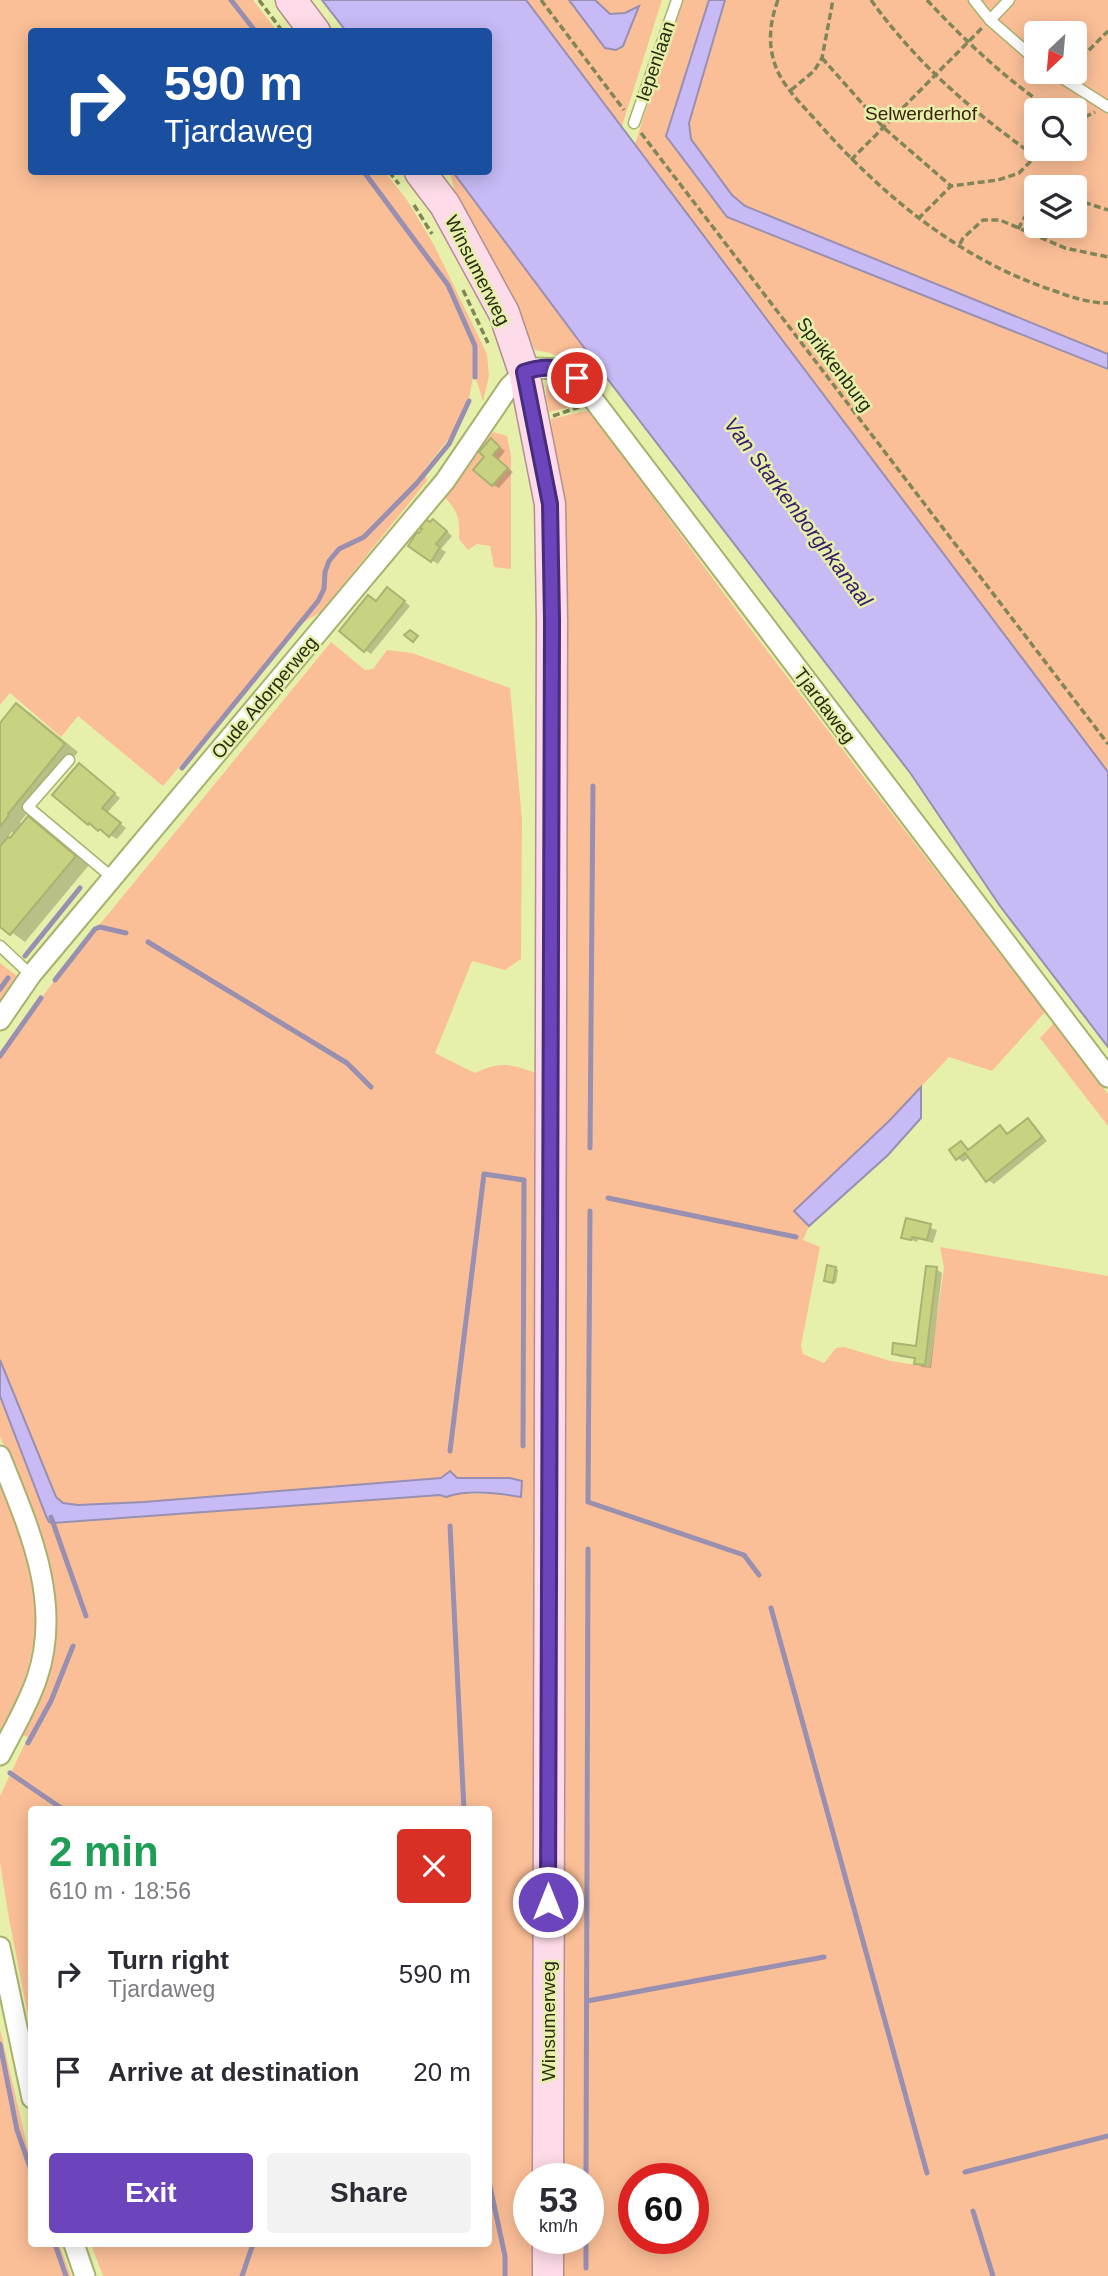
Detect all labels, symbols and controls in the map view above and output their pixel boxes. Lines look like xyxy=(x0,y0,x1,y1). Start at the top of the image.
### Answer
street label: Iepenlaan xyxy=(632,18,679,104)
north arrow xyxy=(1024,21,1087,84)
map controls xyxy=(1024,21,1087,238)
icon: right xyxy=(49,56,140,147)
text: 590 m xyxy=(164,56,303,110)
button: search xyxy=(1024,98,1087,161)
park label: Selwerderhof xyxy=(865,103,978,124)
text: Tjardaweg xyxy=(164,113,313,149)
button: layers xyxy=(1024,175,1087,238)
street label: Winsumerweg xyxy=(441,212,514,329)
street label: Sprikkenburg xyxy=(793,313,877,415)
pin xyxy=(547,348,607,408)
icon: arrive xyxy=(558,359,596,397)
water label: Van Starkenborghkanaal xyxy=(720,413,878,612)
street label: Oude Adorperweg xyxy=(207,632,322,763)
street label: Tjardaweg xyxy=(790,664,860,747)
text: 2 min xyxy=(49,1828,159,1875)
button: close xyxy=(397,1829,471,1903)
position arrow xyxy=(511,1865,585,1939)
text: 610 m · 18:56 xyxy=(49,1878,191,1904)
text: Turn right xyxy=(108,1945,229,1975)
icon: right xyxy=(49,1955,87,1993)
text: 590 m xyxy=(399,1959,471,1989)
street label: Winsumerweg xyxy=(538,1961,559,2081)
text: Tjardaweg xyxy=(108,1976,215,2002)
icon: arrive xyxy=(49,2053,87,2091)
text: Arrive at destination xyxy=(108,2057,359,2087)
text: 20 m xyxy=(413,2057,471,2087)
button: Exit xyxy=(49,2153,253,2233)
button: Share xyxy=(267,2153,471,2233)
speed limit sign: 60 xyxy=(618,2163,709,2254)
text: 53 xyxy=(539,2180,578,2219)
text: km/h xyxy=(539,2216,578,2236)

